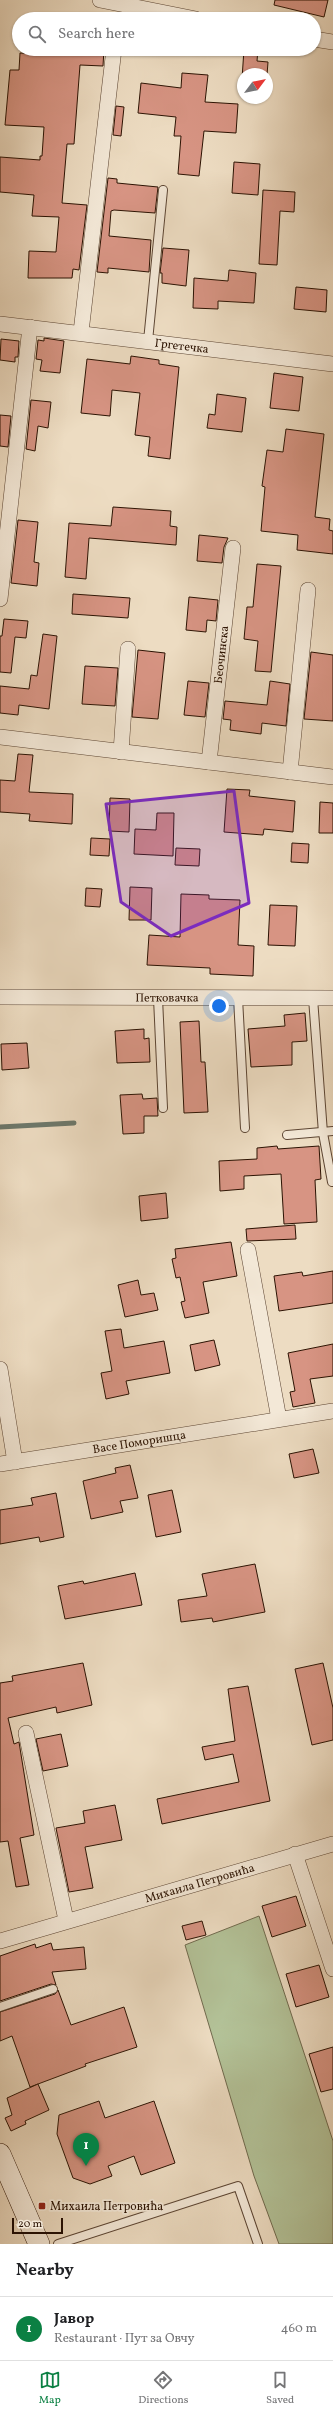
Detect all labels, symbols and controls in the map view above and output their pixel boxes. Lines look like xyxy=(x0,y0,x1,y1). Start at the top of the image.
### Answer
search box xyxy=(12,12,321,56)
icon: search xyxy=(26,23,48,45)
text: Search here xyxy=(58,24,135,45)
north arrow xyxy=(237,68,273,104)
street label: Гргетечка xyxy=(154,336,210,358)
street label: Беочинска xyxy=(211,625,233,685)
street label: Петковачка xyxy=(135,990,199,1007)
your location xyxy=(209,996,229,1016)
street label: Васе Поморишца xyxy=(92,1428,187,1458)
street label: Михаила Петровића xyxy=(143,1860,257,1907)
pin: 1 xyxy=(73,2133,99,2166)
place label: Михаила Петровића xyxy=(50,2199,163,2215)
marker: Михаила Петровића xyxy=(37,2201,47,2211)
scale bar xyxy=(12,2216,63,2235)
text: 20 m xyxy=(18,2217,42,2232)
text: Nearby xyxy=(16,2259,74,2282)
text: Јавор xyxy=(54,2309,94,2330)
text: 1 xyxy=(26,2320,32,2338)
text: 460 m xyxy=(281,2320,317,2338)
text: Restaurant · Пут за Овчу xyxy=(54,2330,194,2348)
tab: Map xyxy=(39,2369,61,2408)
tab: Directions xyxy=(138,2369,189,2408)
tab: Saved xyxy=(266,2369,294,2408)

